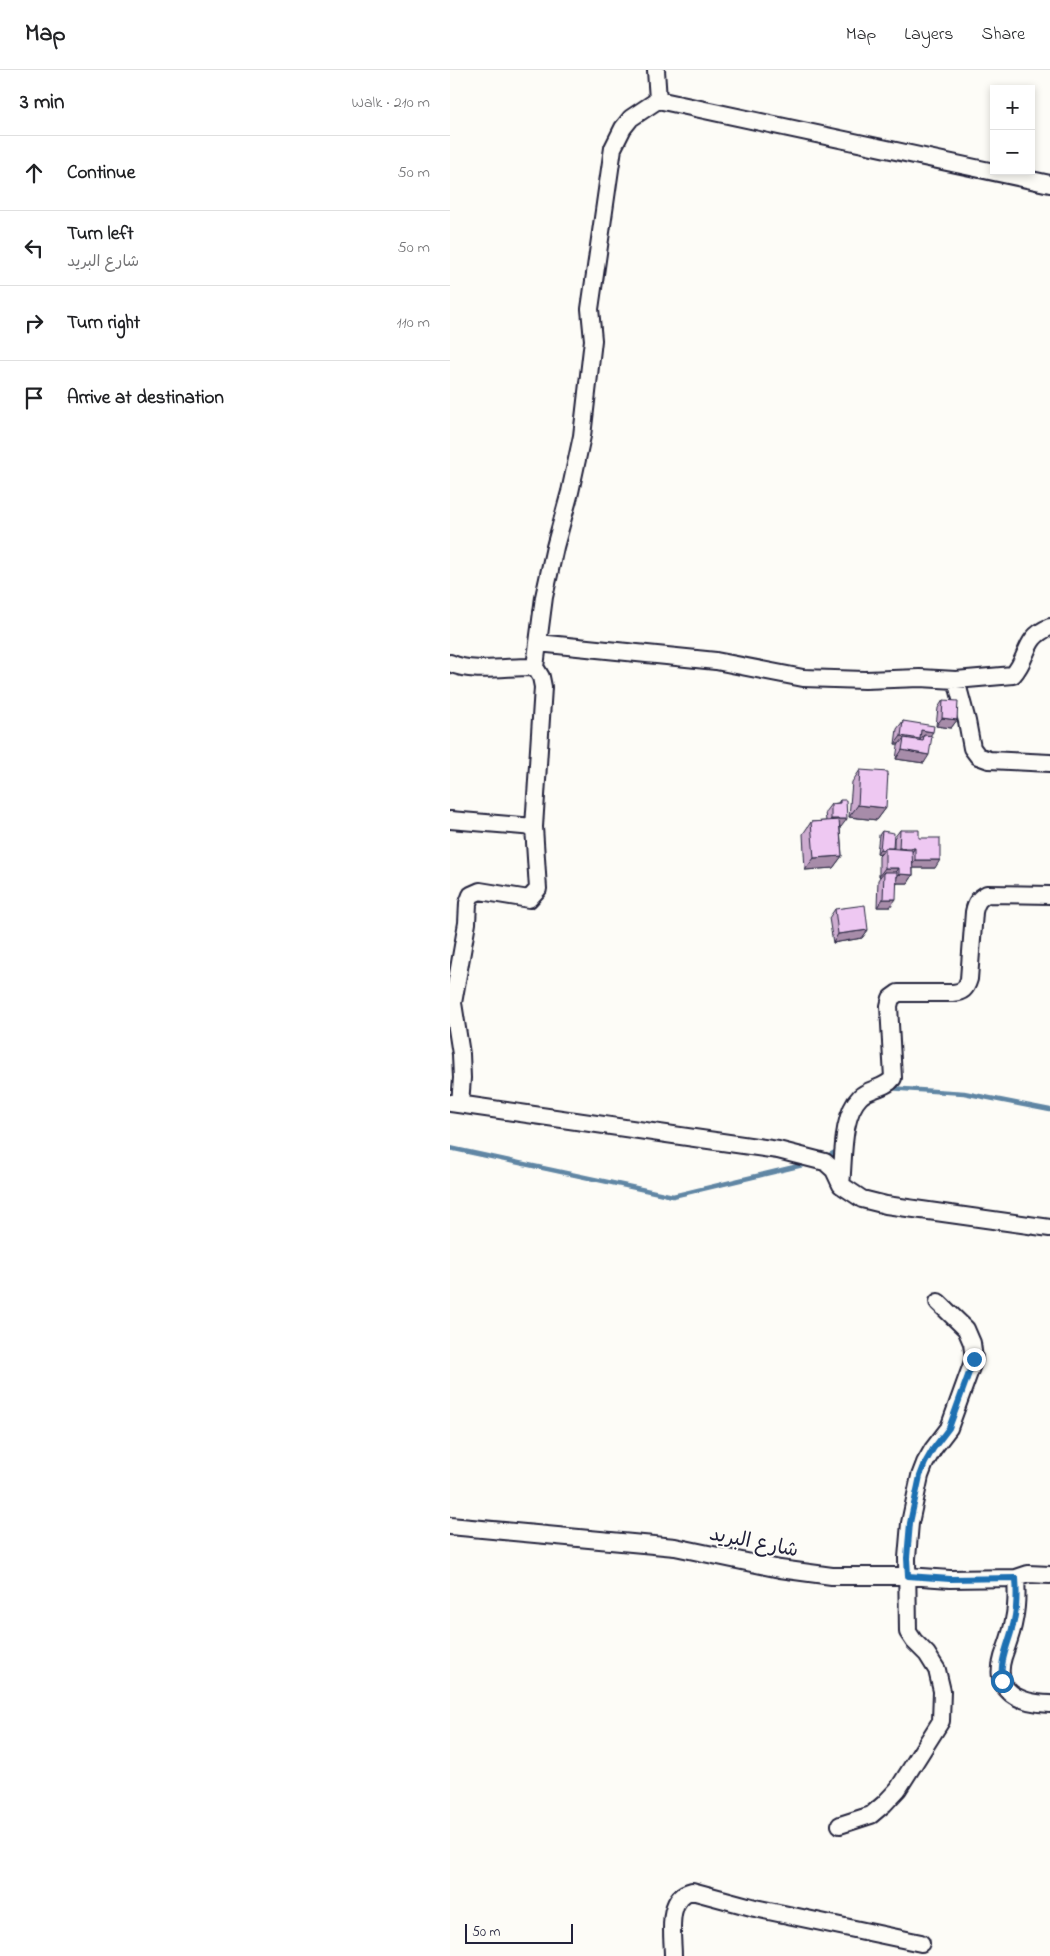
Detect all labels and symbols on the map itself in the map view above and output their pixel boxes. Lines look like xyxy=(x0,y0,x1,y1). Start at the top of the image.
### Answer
route end xyxy=(963,1348,986,1371)
street label: شارع البريد xyxy=(706,1521,801,1566)
route start xyxy=(991,1670,1014,1693)
scale bar xyxy=(465,1921,572,1944)

